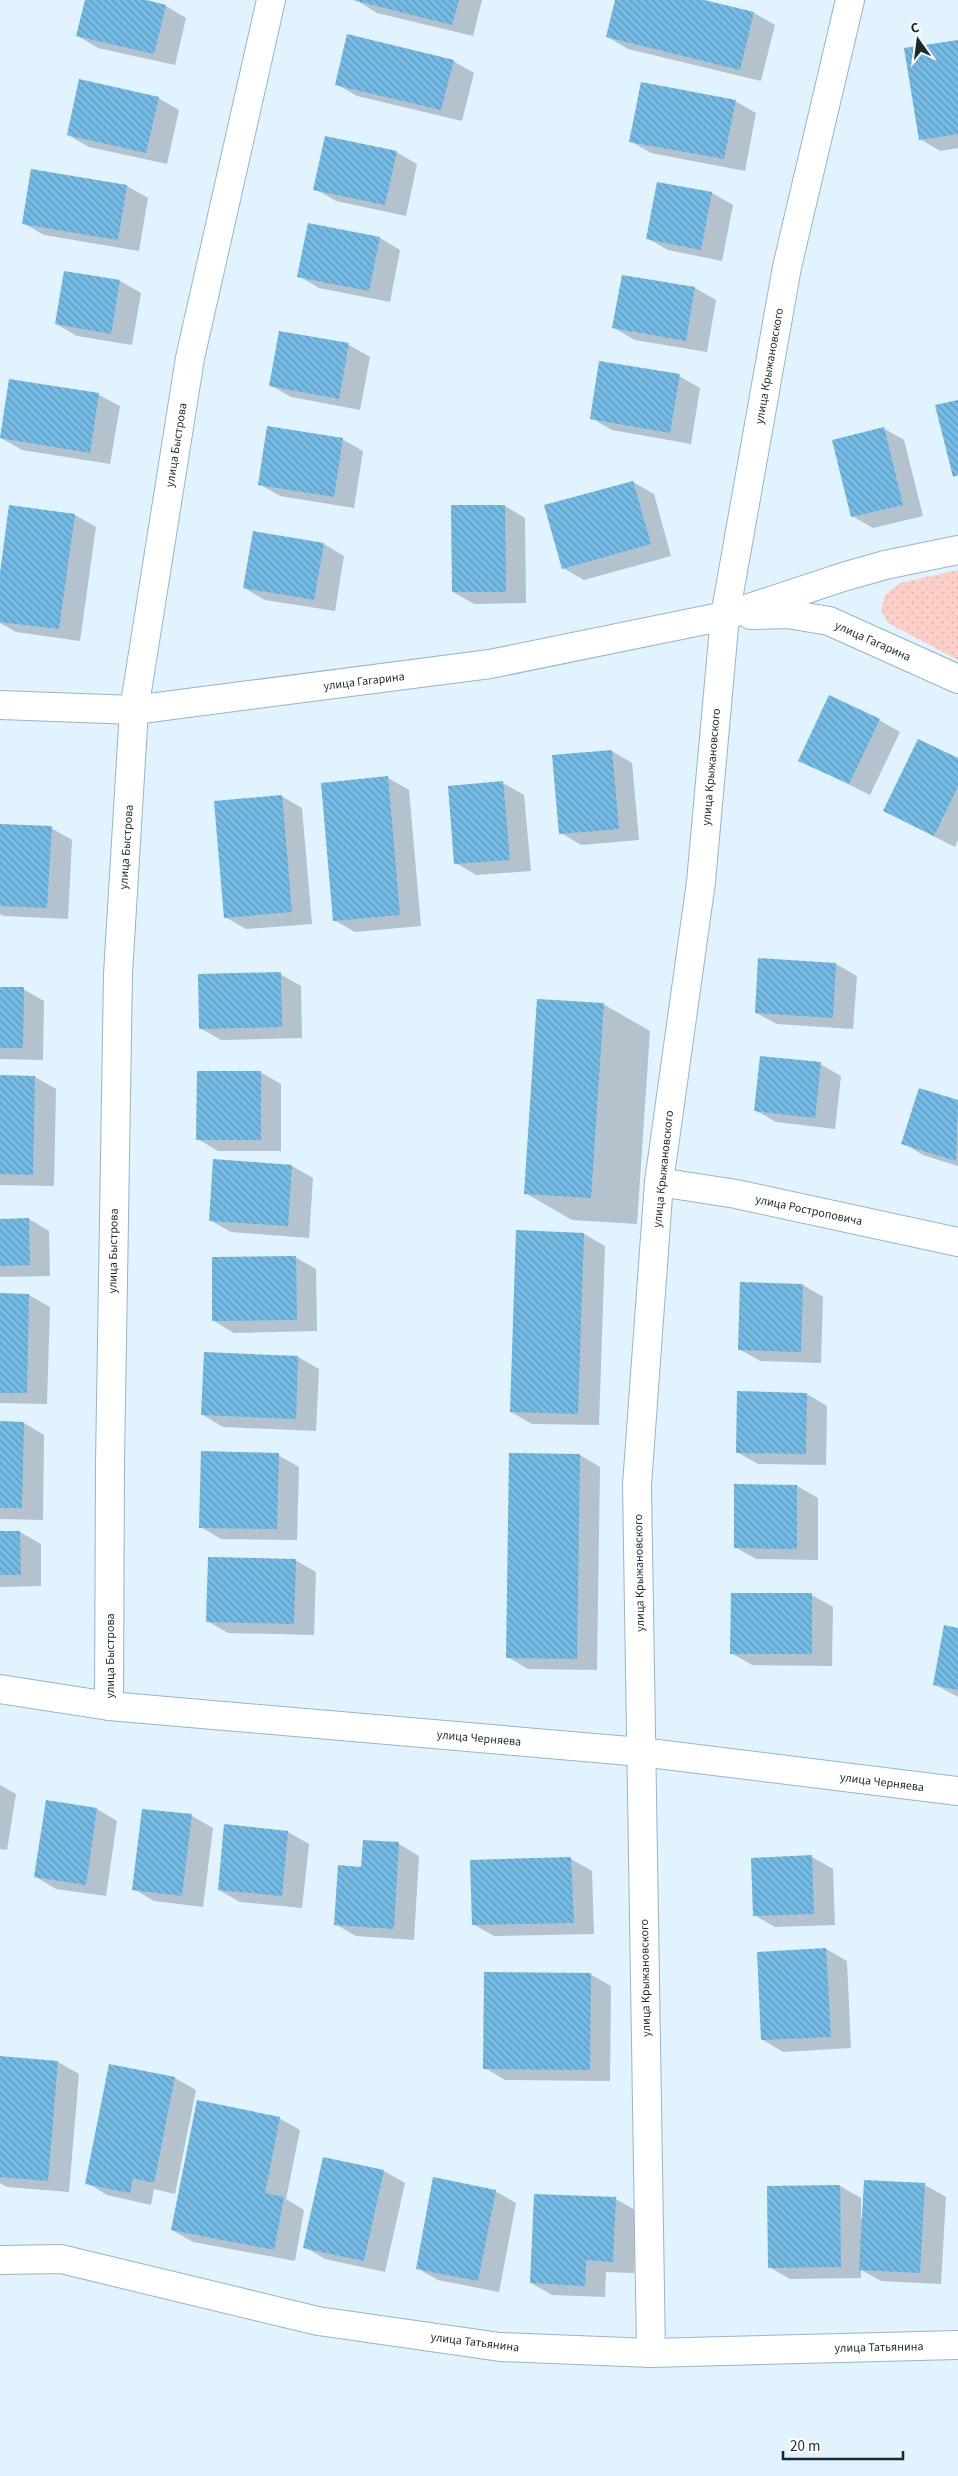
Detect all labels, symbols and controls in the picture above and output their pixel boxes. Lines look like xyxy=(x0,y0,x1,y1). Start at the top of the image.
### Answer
north arrow xyxy=(893,15,943,65)
text: С xyxy=(909,18,921,39)
street label: улица Крыжановского xyxy=(751,307,788,426)
street label: улица Быстрова xyxy=(161,402,192,488)
street label: улица Гагарина xyxy=(832,617,914,666)
street label: улица Гагарина xyxy=(323,668,406,695)
street label: улица Крыжановского xyxy=(698,708,725,826)
street label: улица Быстрова xyxy=(115,804,138,890)
street label: улица Крыжановского xyxy=(649,1110,678,1228)
street label: улица Ростроповича xyxy=(754,1191,864,1230)
street label: улица Быстрова xyxy=(104,1208,123,1294)
street label: улица Крыжановского xyxy=(630,1514,649,1632)
street label: улица Быстрова xyxy=(102,1613,119,1699)
street label: улица Черняева xyxy=(436,1726,522,1751)
street label: улица Черняева xyxy=(839,1769,925,1796)
street label: улица Крыжановского xyxy=(636,1919,655,2037)
street label: улица Татьянина xyxy=(430,2329,520,2356)
street label: улица Татьянина xyxy=(834,2338,924,2357)
scale bar xyxy=(783,2428,903,2460)
text: 20 m xyxy=(790,2436,820,2457)

